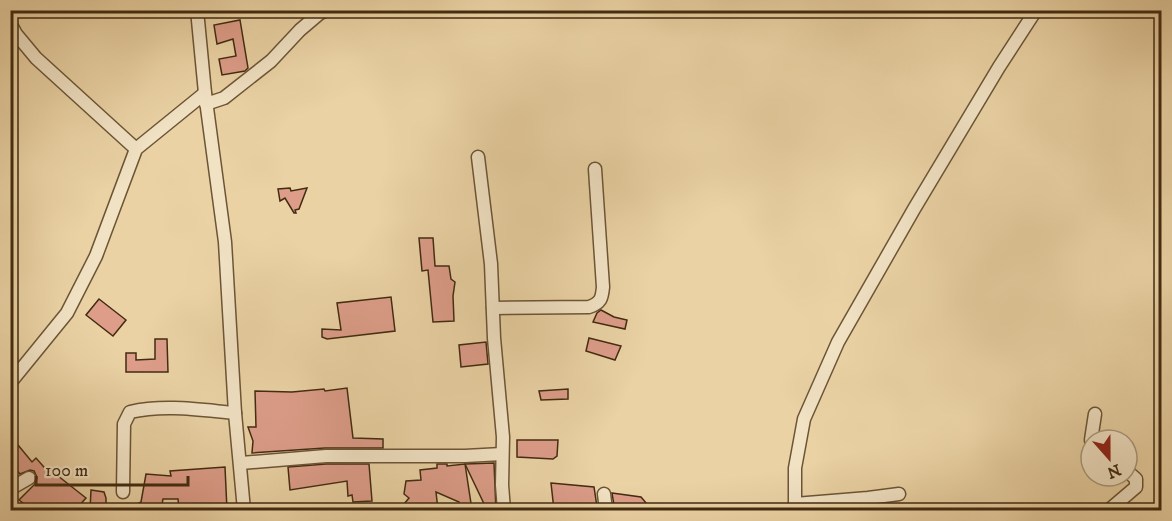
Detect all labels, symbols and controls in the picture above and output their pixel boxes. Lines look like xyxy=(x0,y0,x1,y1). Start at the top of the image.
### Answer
north arrow xyxy=(1079,428,1139,488)
scale bar xyxy=(36,449,188,487)
text: N xyxy=(1104,459,1124,483)
text: 100 m xyxy=(45,460,88,482)

